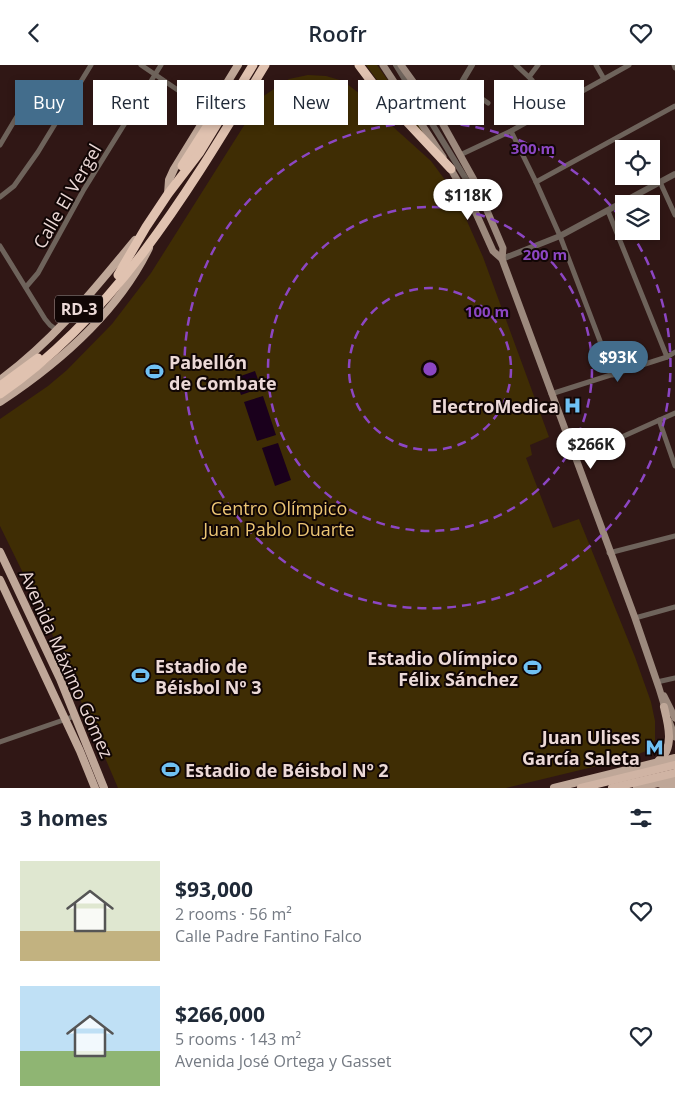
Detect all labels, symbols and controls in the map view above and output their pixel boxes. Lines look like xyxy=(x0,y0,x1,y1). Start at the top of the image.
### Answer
text: Roofr xyxy=(308,18,367,48)
icon: back xyxy=(20,19,48,47)
icon: heart xyxy=(627,19,655,47)
chip: Buy xyxy=(15,80,83,125)
chip: Rent xyxy=(93,80,167,125)
chip: Filters xyxy=(177,80,264,125)
chip: New xyxy=(274,80,348,125)
chip: Apartment xyxy=(358,80,484,125)
chip: House xyxy=(494,80,584,125)
text: 300 m xyxy=(511,138,555,158)
street label: Calle El Vergel xyxy=(27,139,107,253)
map controls xyxy=(615,140,660,240)
button: locate xyxy=(615,140,660,185)
pin: $118K xyxy=(433,179,503,221)
text: $118K xyxy=(444,184,492,206)
button: layers xyxy=(615,195,660,240)
text: 200 m xyxy=(523,244,567,264)
road number: RD-3 xyxy=(55,295,103,323)
text: 100 m xyxy=(465,301,509,321)
pin: $93K xyxy=(588,341,648,383)
text: $93K xyxy=(599,346,637,368)
place label: Pabellón de Combate xyxy=(169,350,277,395)
centre of rings xyxy=(421,360,439,378)
sports icon: Pabellón de Combate xyxy=(145,362,165,382)
place label: ElectroMedica xyxy=(432,394,559,418)
hospital icon: ElectroMedica xyxy=(563,396,583,416)
pin: $266K xyxy=(556,427,626,470)
text: $266K xyxy=(567,433,615,455)
park label: Centro Olímpico Juan Pablo Duarte xyxy=(201,496,355,541)
street label: Avenida Máximo Gómez xyxy=(15,566,119,762)
place label: Estadio Olímpico Félix Sánchez xyxy=(367,646,518,691)
place label: Estadio de Béisbol Nº 3 xyxy=(155,654,261,699)
sports icon: Estadio Olímpico Félix Sánchez xyxy=(522,658,542,678)
sports icon: Estadio de Béisbol Nº 3 xyxy=(131,666,151,686)
place label: Juan Ulises García Saleta xyxy=(522,725,640,770)
metro station icon: Juan Ulises García Saleta xyxy=(644,737,664,757)
place label: Estadio de Béisbol Nº 2 xyxy=(185,758,389,782)
sports icon: Estadio de Béisbol Nº 2 xyxy=(161,760,181,780)
text: 3 homes xyxy=(20,804,108,832)
icon: filters xyxy=(627,804,655,832)
text: $93,000 xyxy=(175,875,253,903)
icon: home xyxy=(60,881,120,941)
icon: heart xyxy=(627,897,655,925)
text: 2 rooms · 56 m² xyxy=(175,903,292,925)
text: Calle Padre Fantino Falco xyxy=(175,925,362,947)
text: $266,000 xyxy=(175,1000,265,1028)
icon: home xyxy=(60,1006,120,1066)
icon: heart xyxy=(627,1022,655,1050)
text: 5 rooms · 143 m² xyxy=(175,1028,301,1050)
text: Avenida José Ortega y Gasset xyxy=(175,1050,392,1072)

